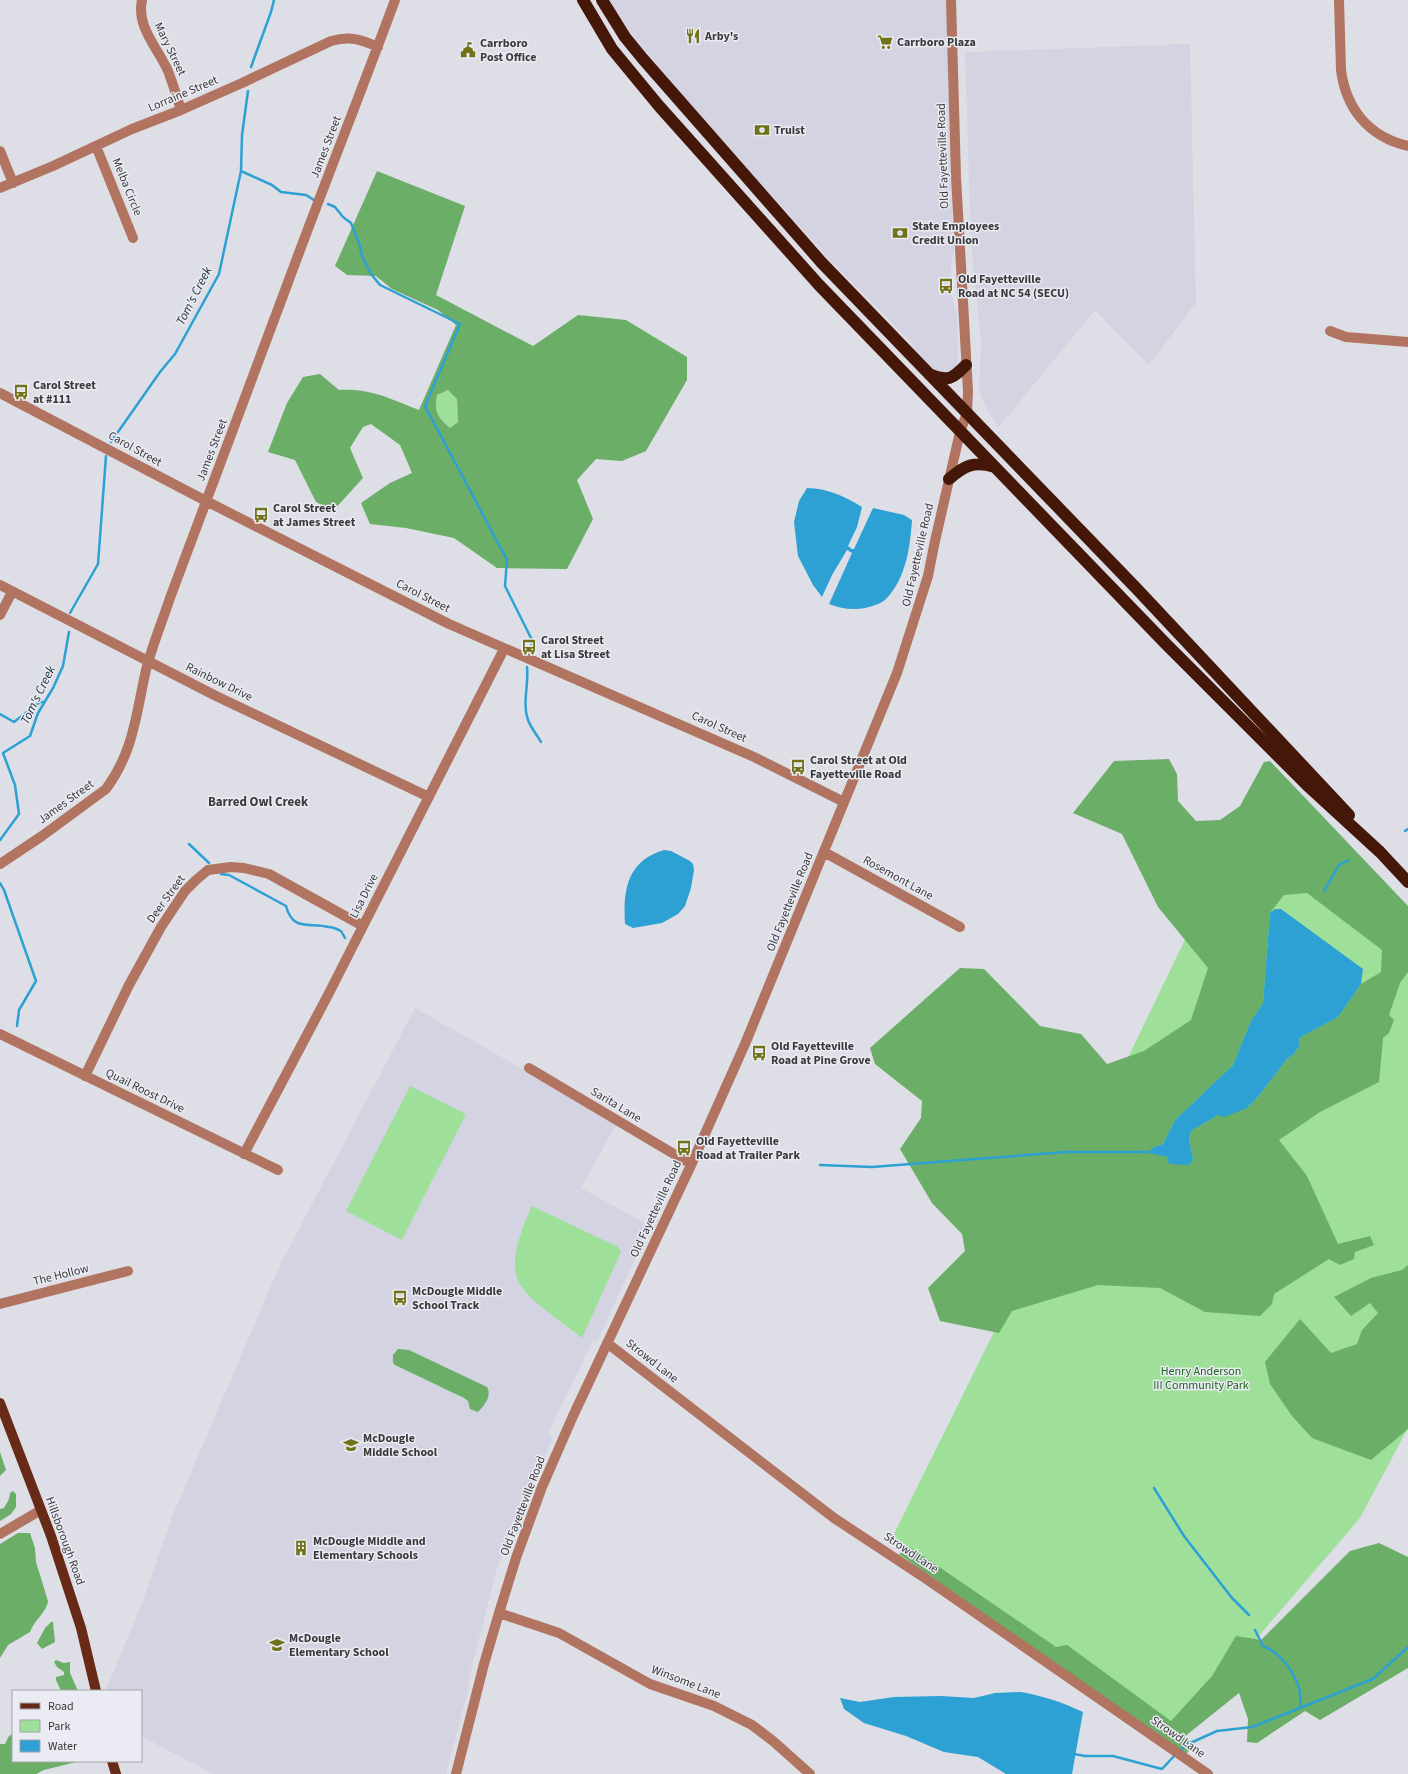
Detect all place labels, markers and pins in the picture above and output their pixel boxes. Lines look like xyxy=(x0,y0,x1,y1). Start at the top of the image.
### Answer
restaurant icon: Arby's xyxy=(684,27,702,45)
place label: Arby's xyxy=(704,28,738,45)
supermarket icon: Carrboro Plaza xyxy=(876,33,894,51)
place label: Carrboro Plaza xyxy=(897,34,976,51)
place label: Carrboro Post Office xyxy=(480,35,536,66)
public building icon: Carrboro Post Office xyxy=(459,41,477,59)
bank icon: Truist xyxy=(753,121,771,139)
place label: Truist xyxy=(774,122,805,139)
place label: State Employees Credit Union xyxy=(912,218,999,249)
bank icon: State Employees Credit Union xyxy=(891,224,909,242)
place label: Old Fayetteville Road at NC 54 (SECU) xyxy=(958,271,1069,302)
bus stop icon: Old Fayetteville Road at NC 54 (SECU) xyxy=(937,277,955,295)
place label: Carol Street at #111 xyxy=(33,377,96,408)
bus stop icon: Carol Street at #111 xyxy=(12,383,30,401)
place label: Carol Street at James Street xyxy=(273,500,356,531)
bus stop icon: Carol Street at James Street xyxy=(252,506,270,524)
place label: Carol Street at Lisa Street xyxy=(541,632,611,663)
bus stop icon: Carol Street at Lisa Street xyxy=(520,638,538,656)
place label: Carol Street at Old Fayetteville Road xyxy=(810,752,907,783)
bus stop icon: Carol Street at Old Fayetteville Road xyxy=(789,758,807,776)
place label: Old Fayetteville Road at Pine Grove xyxy=(771,1038,871,1069)
bus stop icon: Old Fayetteville Road at Pine Grove xyxy=(750,1044,768,1062)
place label: Old Fayetteville Road at Trailer Park xyxy=(696,1133,800,1164)
bus stop icon: Old Fayetteville Road at Trailer Park xyxy=(675,1139,693,1157)
place label: McDougle Middle School Track xyxy=(412,1283,502,1314)
bus stop icon: McDougle Middle School Track xyxy=(391,1289,409,1307)
place label: McDougle Middle School xyxy=(363,1430,438,1461)
school or university icon: McDougle Middle School xyxy=(342,1436,360,1454)
place label: McDougle Middle and Elementary Schools xyxy=(313,1533,426,1564)
building icon: McDougle Middle and Elementary Schools xyxy=(292,1539,310,1557)
place label: McDougle Elementary School xyxy=(289,1630,389,1661)
school or university icon: McDougle Elementary School xyxy=(268,1636,286,1654)

